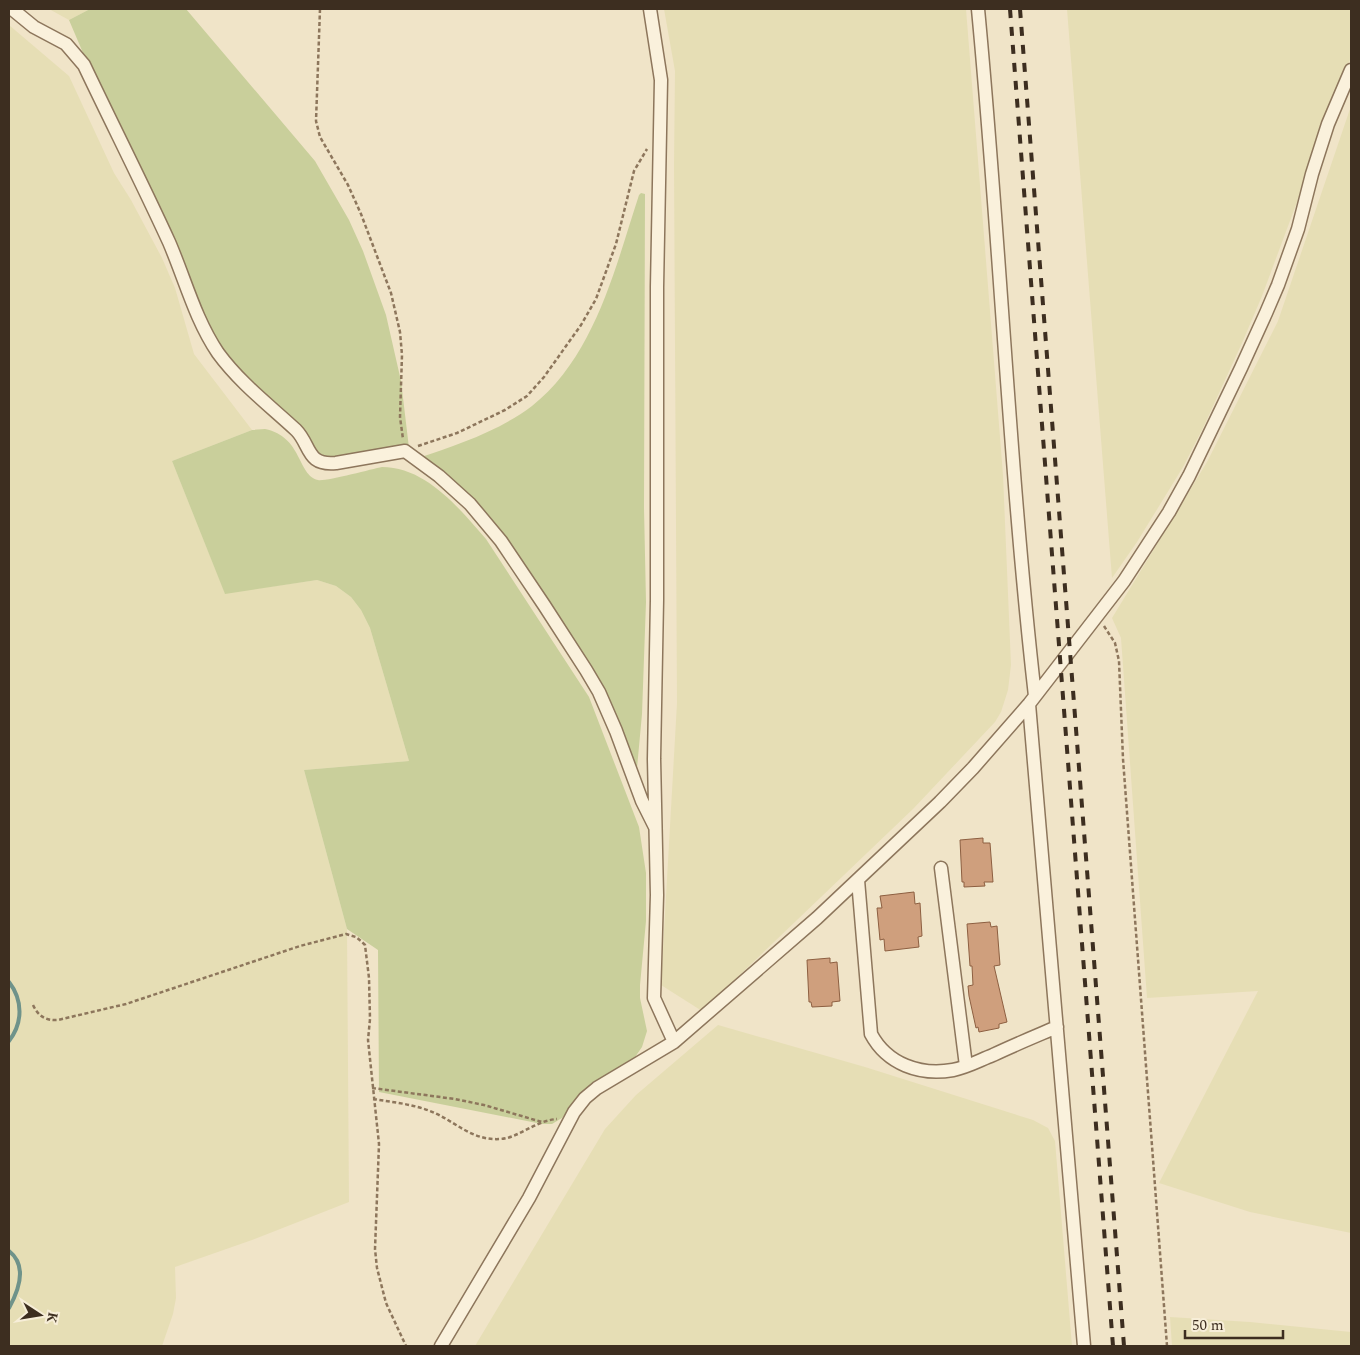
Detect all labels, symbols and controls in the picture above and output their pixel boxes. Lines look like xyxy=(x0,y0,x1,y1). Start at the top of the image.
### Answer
north arrow xyxy=(15,1290,65,1340)
scale bar xyxy=(1185,1308,1282,1340)
text: K xyxy=(41,1310,64,1325)
text: 50 m xyxy=(1192,1314,1224,1337)

